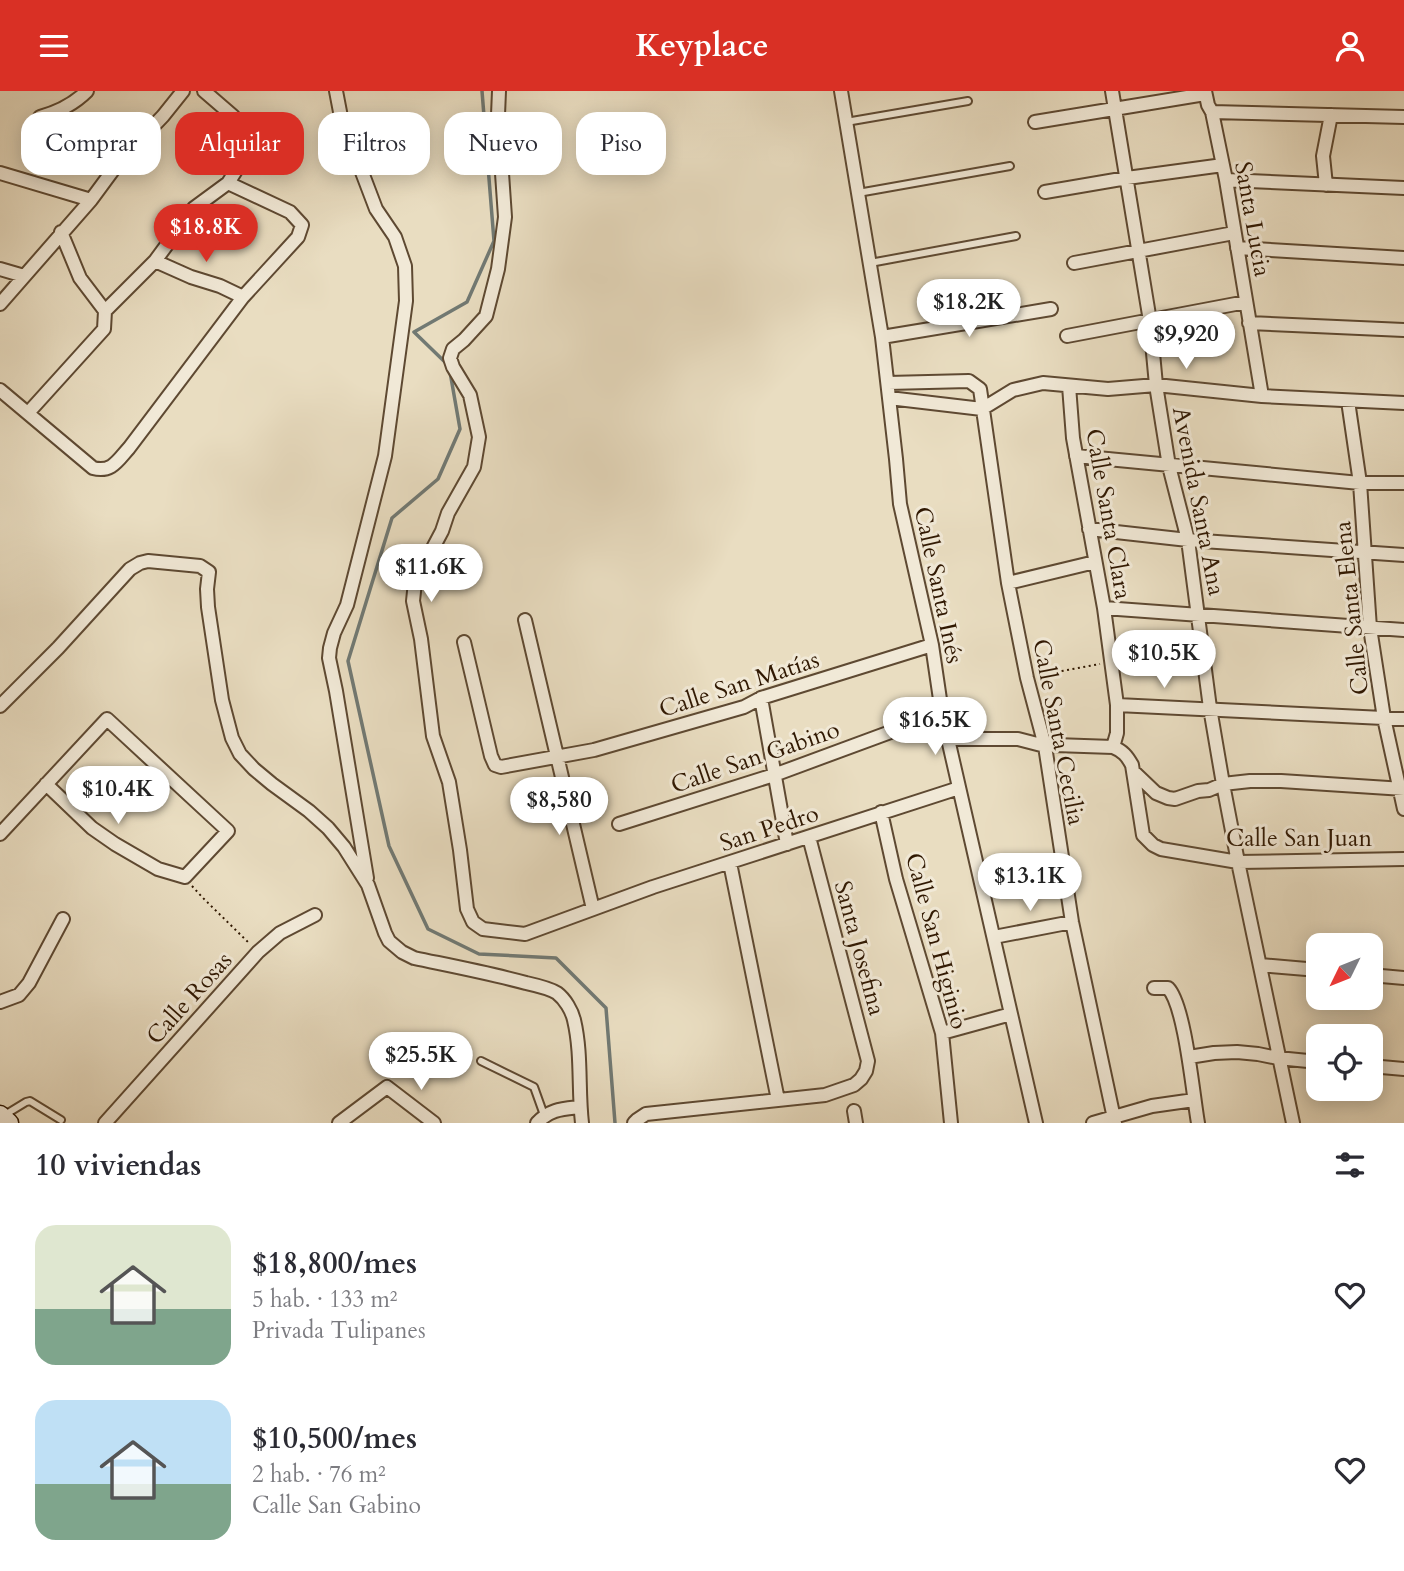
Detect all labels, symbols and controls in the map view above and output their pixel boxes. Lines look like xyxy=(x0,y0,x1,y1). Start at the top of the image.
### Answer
text: Keyplace xyxy=(635,24,769,68)
icon: menu xyxy=(35,27,73,65)
icon: person xyxy=(1331,27,1369,65)
chip: Comprar xyxy=(21,112,161,175)
chip: Alquilar xyxy=(175,112,304,175)
chip: Filtros xyxy=(318,112,430,175)
chip: Nuevo xyxy=(444,112,562,175)
chip: Piso xyxy=(576,112,666,175)
street label: Santa Lucia xyxy=(1226,159,1279,280)
pin: $18.8K xyxy=(149,205,263,264)
text: $18.8K xyxy=(170,211,242,242)
pin: $18.2K xyxy=(912,279,1026,339)
text: $18.2K xyxy=(933,286,1005,317)
pin: $9,920 xyxy=(1129,311,1243,371)
text: $9,920 xyxy=(1153,318,1219,349)
street label: Avenida Santa Ana xyxy=(1164,404,1233,599)
street label: Calle Santa Clara xyxy=(1077,426,1140,603)
street label: Calle Santa Inés xyxy=(906,504,971,667)
street label: Calle Santa Elena xyxy=(1326,519,1377,696)
pin: $11.6K xyxy=(374,545,488,604)
text: $11.6K xyxy=(395,551,467,582)
pin: $10.5K xyxy=(1107,631,1221,690)
street label: Calle Santa Cecilia xyxy=(1024,636,1093,829)
text: $10.5K xyxy=(1128,637,1200,668)
street label: Calle San Matías xyxy=(655,643,823,726)
pin: $16.5K xyxy=(878,697,992,757)
text: $16.5K xyxy=(899,704,971,735)
street label: Calle San Gabino xyxy=(666,713,844,802)
pin: $10.4K xyxy=(61,767,175,826)
text: $10.4K xyxy=(82,773,154,804)
pin: $8,580 xyxy=(502,777,616,837)
text: $8,580 xyxy=(526,784,592,815)
street label: San Pedro xyxy=(716,797,823,860)
street label: Calle San Juan xyxy=(1226,822,1372,855)
street label: Calle San Higinio xyxy=(897,849,976,1033)
pin: $13.1K xyxy=(973,853,1087,913)
text: $13.1K xyxy=(994,860,1066,891)
street label: Santa Josefina xyxy=(826,877,893,1020)
north arrow xyxy=(1306,933,1382,1010)
map controls xyxy=(1306,933,1383,1101)
street label: Calle Rosas xyxy=(139,945,240,1052)
button: locate xyxy=(1306,1024,1383,1101)
pin: $25.5K xyxy=(364,1033,478,1092)
text: $25.5K xyxy=(385,1039,457,1070)
text: 10 viviendas xyxy=(35,1145,201,1186)
icon: filters xyxy=(1331,1146,1369,1184)
text: $18,800/mes xyxy=(252,1243,417,1284)
icon: home xyxy=(91,1253,175,1337)
icon: heart xyxy=(1331,1276,1369,1314)
text: 5 hab. · 133 m² xyxy=(252,1284,398,1315)
text: Privada Tulipanes xyxy=(252,1315,426,1346)
text: $10,500/mes xyxy=(252,1418,417,1459)
icon: home xyxy=(91,1428,175,1512)
icon: heart xyxy=(1331,1451,1369,1489)
text: 2 hab. · 76 m² xyxy=(252,1459,386,1490)
text: Calle San Gabino xyxy=(252,1490,421,1521)

